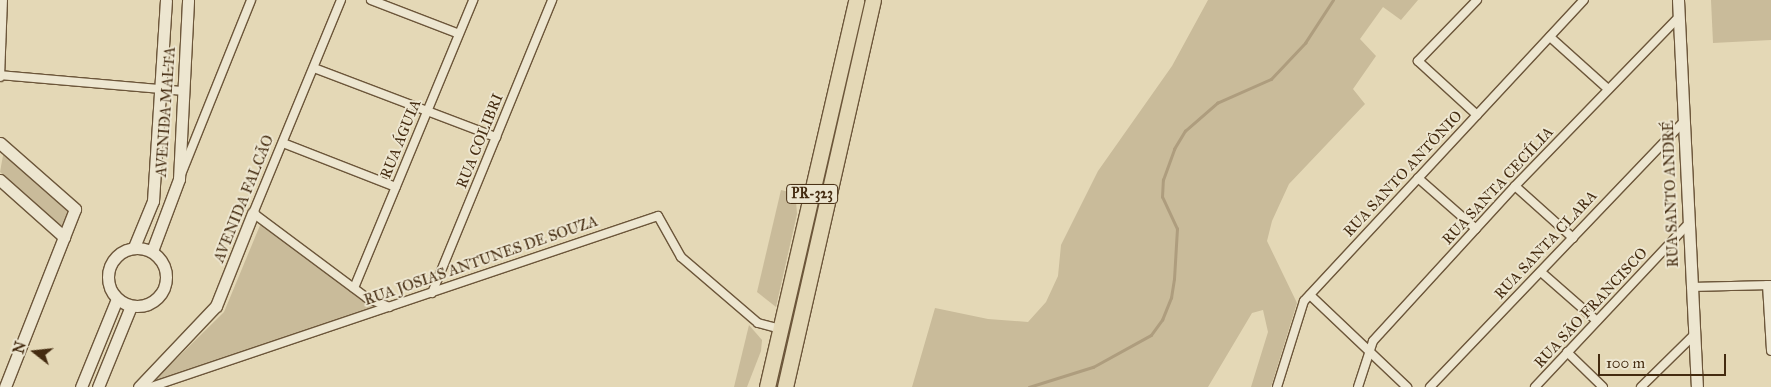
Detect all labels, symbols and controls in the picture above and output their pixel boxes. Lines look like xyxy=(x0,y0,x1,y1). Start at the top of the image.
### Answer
street label: AVENIDA MALTA xyxy=(152,46,180,178)
street label: RUA COLIBRI xyxy=(453,91,507,191)
street label: RUA ÁGUIA xyxy=(377,97,425,181)
street label: RUA SANTO ANTÔNIO xyxy=(1340,107,1466,241)
street label: RUA SANTO ANDRÉ xyxy=(1659,120,1683,268)
street label: RUA SANTA CECÍLIA xyxy=(1439,123,1557,249)
street label: AVENIDA FALCÃO xyxy=(210,133,278,265)
road number: PR-323 xyxy=(786,182,838,205)
street label: RUA SANTA CLARA xyxy=(1491,187,1601,303)
street label: RUA JOSIAS ANTUNES DE SOUZA xyxy=(362,212,600,310)
street label: RUA SÃO FRANCISCO xyxy=(1531,244,1651,372)
north arrow xyxy=(10,327,60,377)
text: N xyxy=(10,340,30,356)
scale bar xyxy=(1601,344,1728,376)
text: 100 m xyxy=(1606,354,1645,372)

